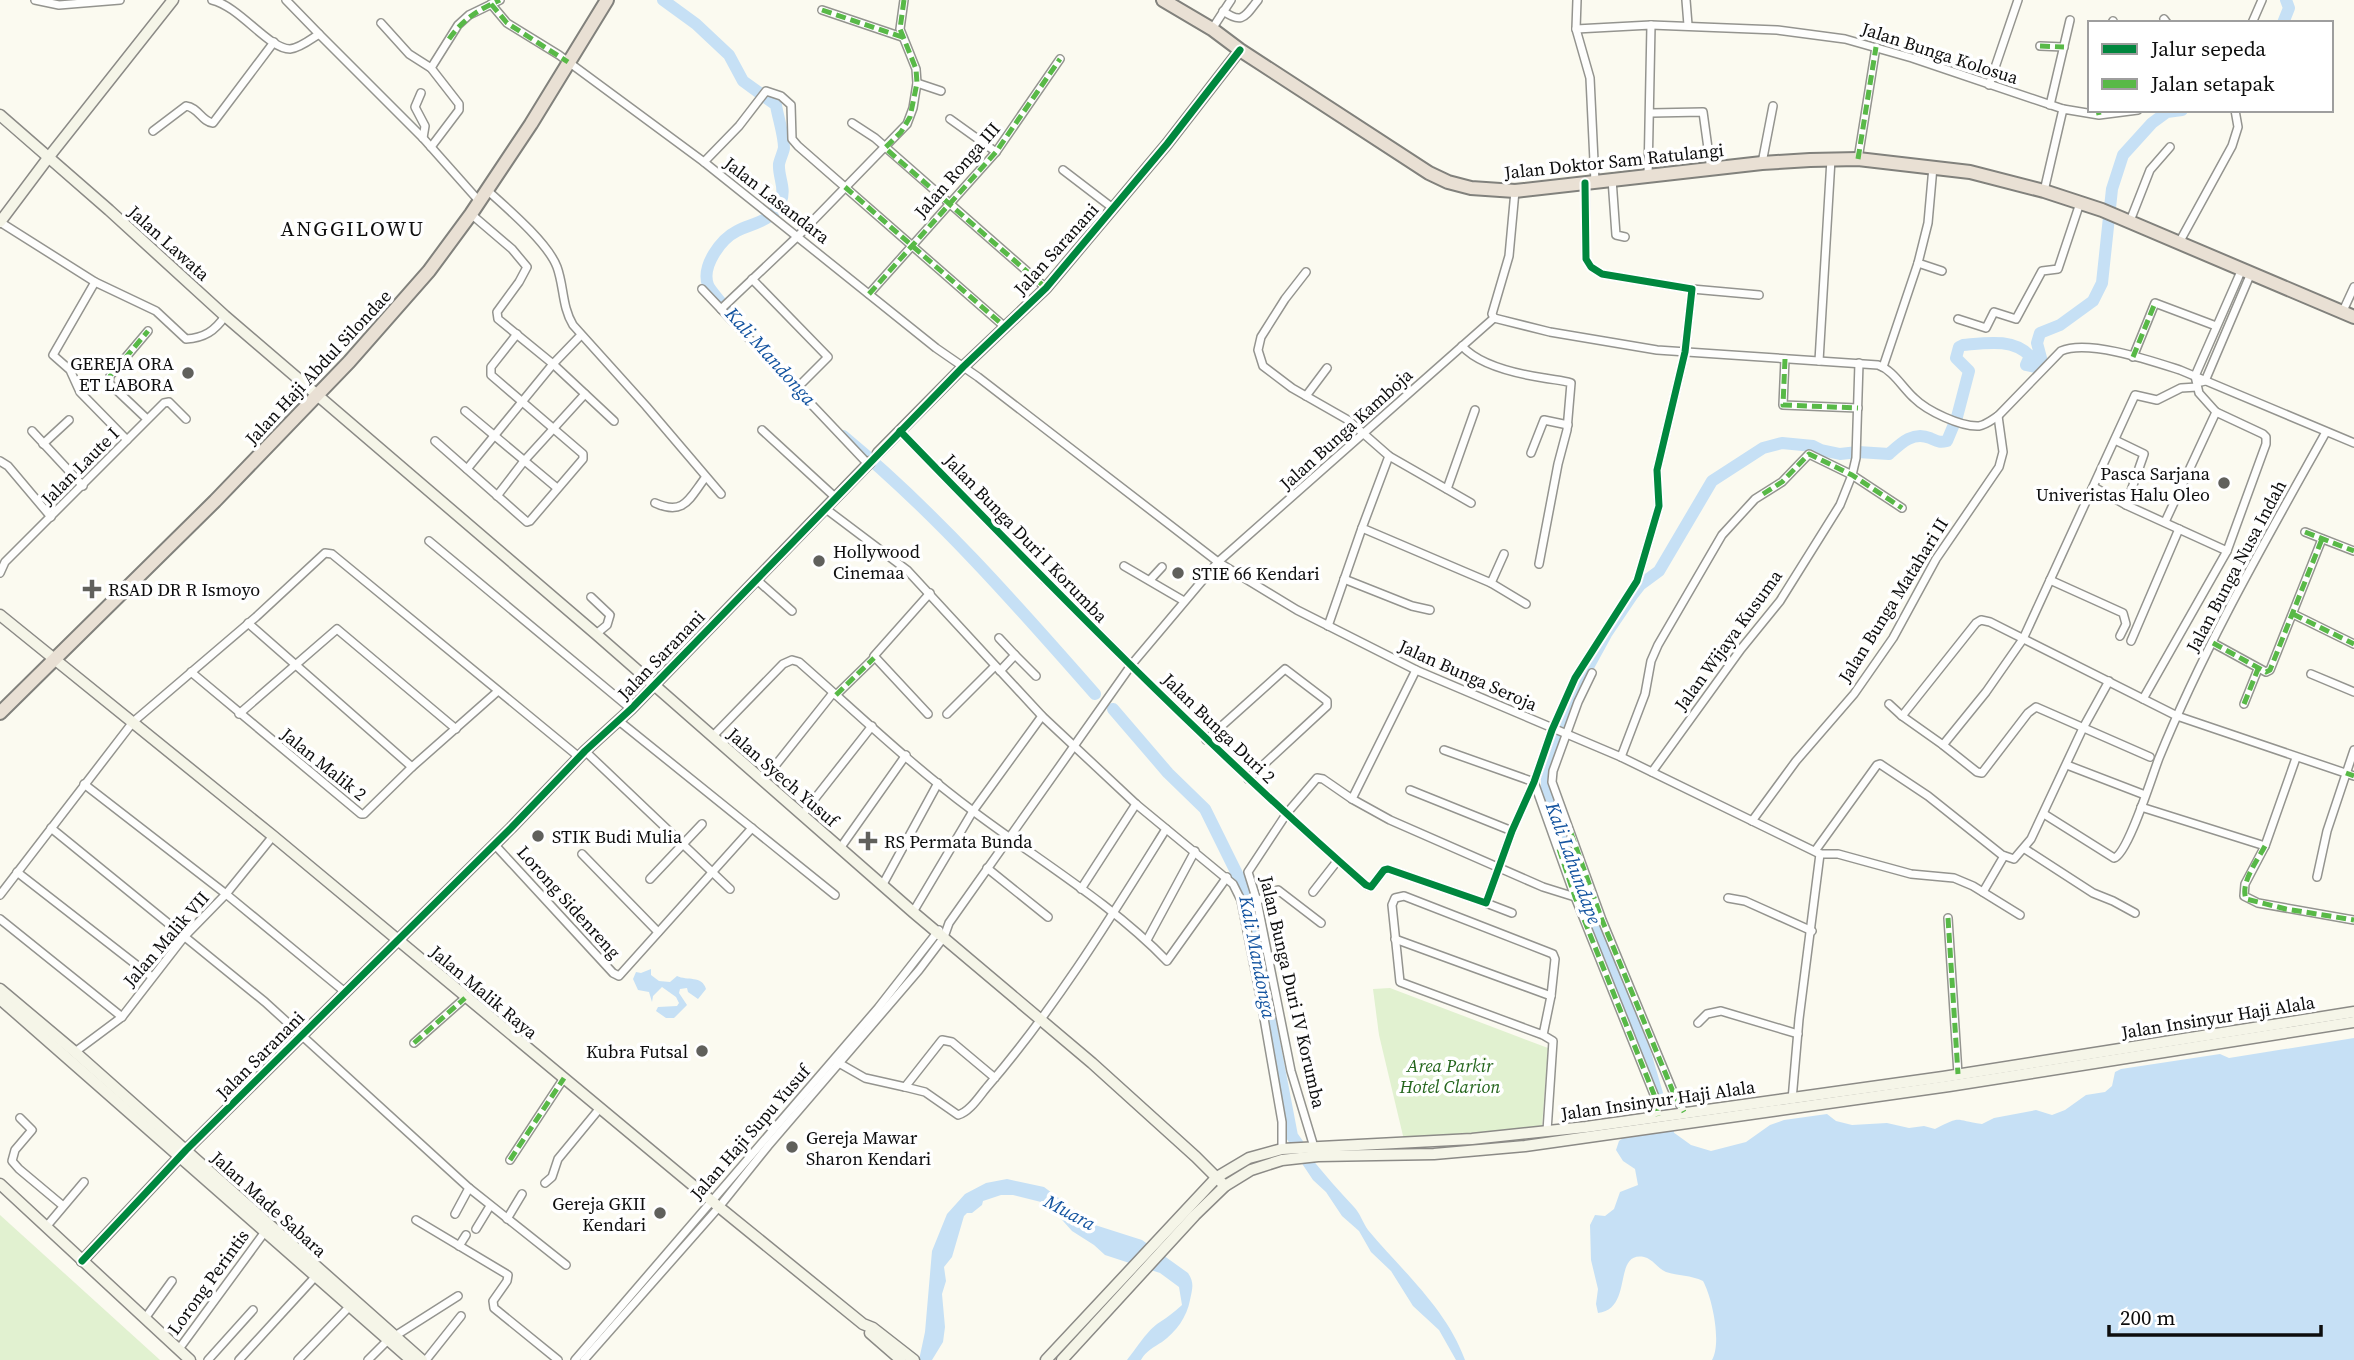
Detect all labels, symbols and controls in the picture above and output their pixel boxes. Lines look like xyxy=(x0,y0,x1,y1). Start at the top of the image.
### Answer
street label: Jalan Bunga Kolosua xyxy=(1857,16,2022,90)
legend xyxy=(2088,21,2333,112)
text: Jalur sepeda xyxy=(2150,34,2266,63)
text: Jalan setapak xyxy=(2150,69,2275,98)
street label: Jalan Ronga III xyxy=(908,117,1006,224)
street label: Jalan Doktor Sam Ratulangi xyxy=(1502,137,1725,185)
street label: Jalan Lasandara xyxy=(718,150,836,250)
street label: Jalan Saranani xyxy=(1007,198,1104,301)
street label: Jalan Lawata xyxy=(122,199,216,287)
district label: ANGGILOWU xyxy=(281,214,425,243)
street label: Jalan Haji Abdul Silondae xyxy=(239,284,397,451)
water label: Kali Mandonga xyxy=(719,300,822,411)
place label: GEREJA ORA ET LABORA xyxy=(70,351,174,397)
street label: Jalan Bunga Kamboja xyxy=(1273,362,1419,496)
marker: GEREJA ORA ET LABORA xyxy=(180,365,196,381)
street label: Jalan Laute I xyxy=(35,421,125,511)
street label: Jalan Bunga Duri I Korumba xyxy=(938,447,1114,629)
place label: Pasca Sarjana Univeristas Halu Oleo xyxy=(2036,461,2211,507)
street label: Jalan Bunga Nusa Indah xyxy=(2180,475,2292,657)
marker: Pasca Sarjana Univeristas Halu Oleo xyxy=(2216,475,2232,491)
street label: Jalan Bunga Matahari II xyxy=(1832,513,1954,688)
place label: Hollywood Cinemaa xyxy=(833,539,920,585)
marker: Hollywood Cinemaa xyxy=(811,553,827,569)
place label: STIE 66 Kendari xyxy=(1192,561,1320,586)
street label: Jalan Wijaya Kusuma xyxy=(1668,564,1788,716)
marker: STIE 66 Kendari xyxy=(1170,565,1186,581)
place label: RSAD DR R Ismoyo xyxy=(108,577,260,602)
marker: RSAD DR R Ismoyo xyxy=(82,579,102,599)
street label: Jalan Saranani xyxy=(611,605,710,706)
street label: Jalan Bunga Seroja xyxy=(1394,633,1542,717)
street label: Jalan Bunga Duri 2 xyxy=(1156,667,1281,789)
street label: Jalan Malik 2 xyxy=(275,721,372,806)
street label: Jalan Syech Yusuf xyxy=(721,721,845,833)
water label: Kali Lahundape xyxy=(1540,797,1608,928)
place label: STIK Budi Mulia xyxy=(552,824,683,849)
marker: STIK Budi Mulia xyxy=(530,828,546,844)
place label: RS Permata Bunda xyxy=(884,829,1033,854)
marker: RS Permata Bunda xyxy=(858,831,878,851)
street label: Lorong Sidenreng xyxy=(512,840,626,964)
street label: Jalan Bunga Duri IV Korumba xyxy=(1254,872,1332,1111)
street label: Jalan Malik VII xyxy=(117,886,215,993)
water label: Kali Mandonga xyxy=(1233,892,1283,1021)
street label: Jalan Malik Raya xyxy=(424,939,544,1045)
street label: Jalan Insinyur Haji Alala xyxy=(2118,989,2317,1045)
street label: Jalan Saranani xyxy=(210,1005,310,1105)
place label: Kubra Futsal xyxy=(586,1039,688,1064)
marker: Kubra Futsal xyxy=(694,1043,710,1059)
park label: Area Parkir Hotel Clarion xyxy=(1399,1053,1501,1099)
street label: Jalan Haji Supu Yusuf xyxy=(684,1058,817,1206)
street label: Jalan Insinyur Haji Alala xyxy=(1558,1074,1757,1126)
place label: Gereja Mawar Sharon Kendari xyxy=(806,1125,931,1171)
marker: Gereja Mawar Sharon Kendari xyxy=(784,1139,800,1155)
street label: Jalan Made Sabara xyxy=(205,1145,333,1263)
water label: Muara xyxy=(1039,1187,1100,1236)
place label: Gereja GKII Kendari xyxy=(552,1191,646,1237)
marker: Gereja GKII Kendari xyxy=(652,1205,668,1221)
street label: Lorong Perintis xyxy=(161,1224,255,1340)
scale bar xyxy=(2109,1294,2321,1338)
text: 200 m xyxy=(2120,1303,2175,1332)

